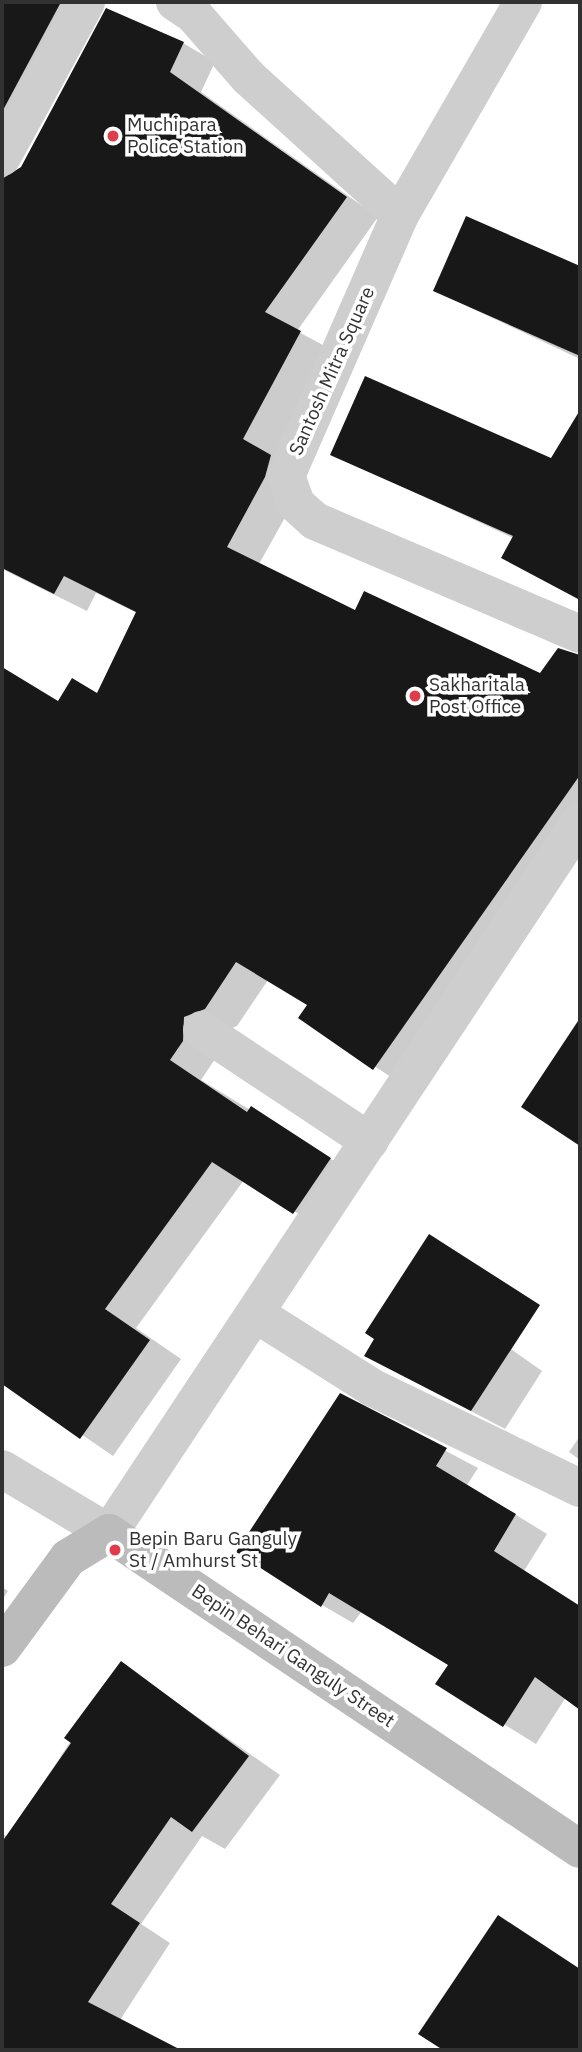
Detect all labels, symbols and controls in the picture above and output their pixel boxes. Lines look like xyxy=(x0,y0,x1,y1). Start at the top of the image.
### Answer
place label: Muchipara Police Station xyxy=(127,114,244,158)
marker: Muchipara Police Station xyxy=(105,128,121,144)
street label: Santosh Mitra Square xyxy=(284,283,380,459)
place label: Sakharitala Post Office xyxy=(429,674,525,718)
marker: Sakharitala Post Office xyxy=(407,688,423,704)
place label: Bepin Baru Ganguly St / Amhurst St xyxy=(129,1528,297,1572)
marker: Bepin Baru Ganguly St / Amhurst St xyxy=(107,1542,123,1558)
street label: Bepin Behari Ganguly Street xyxy=(187,1579,399,1733)

